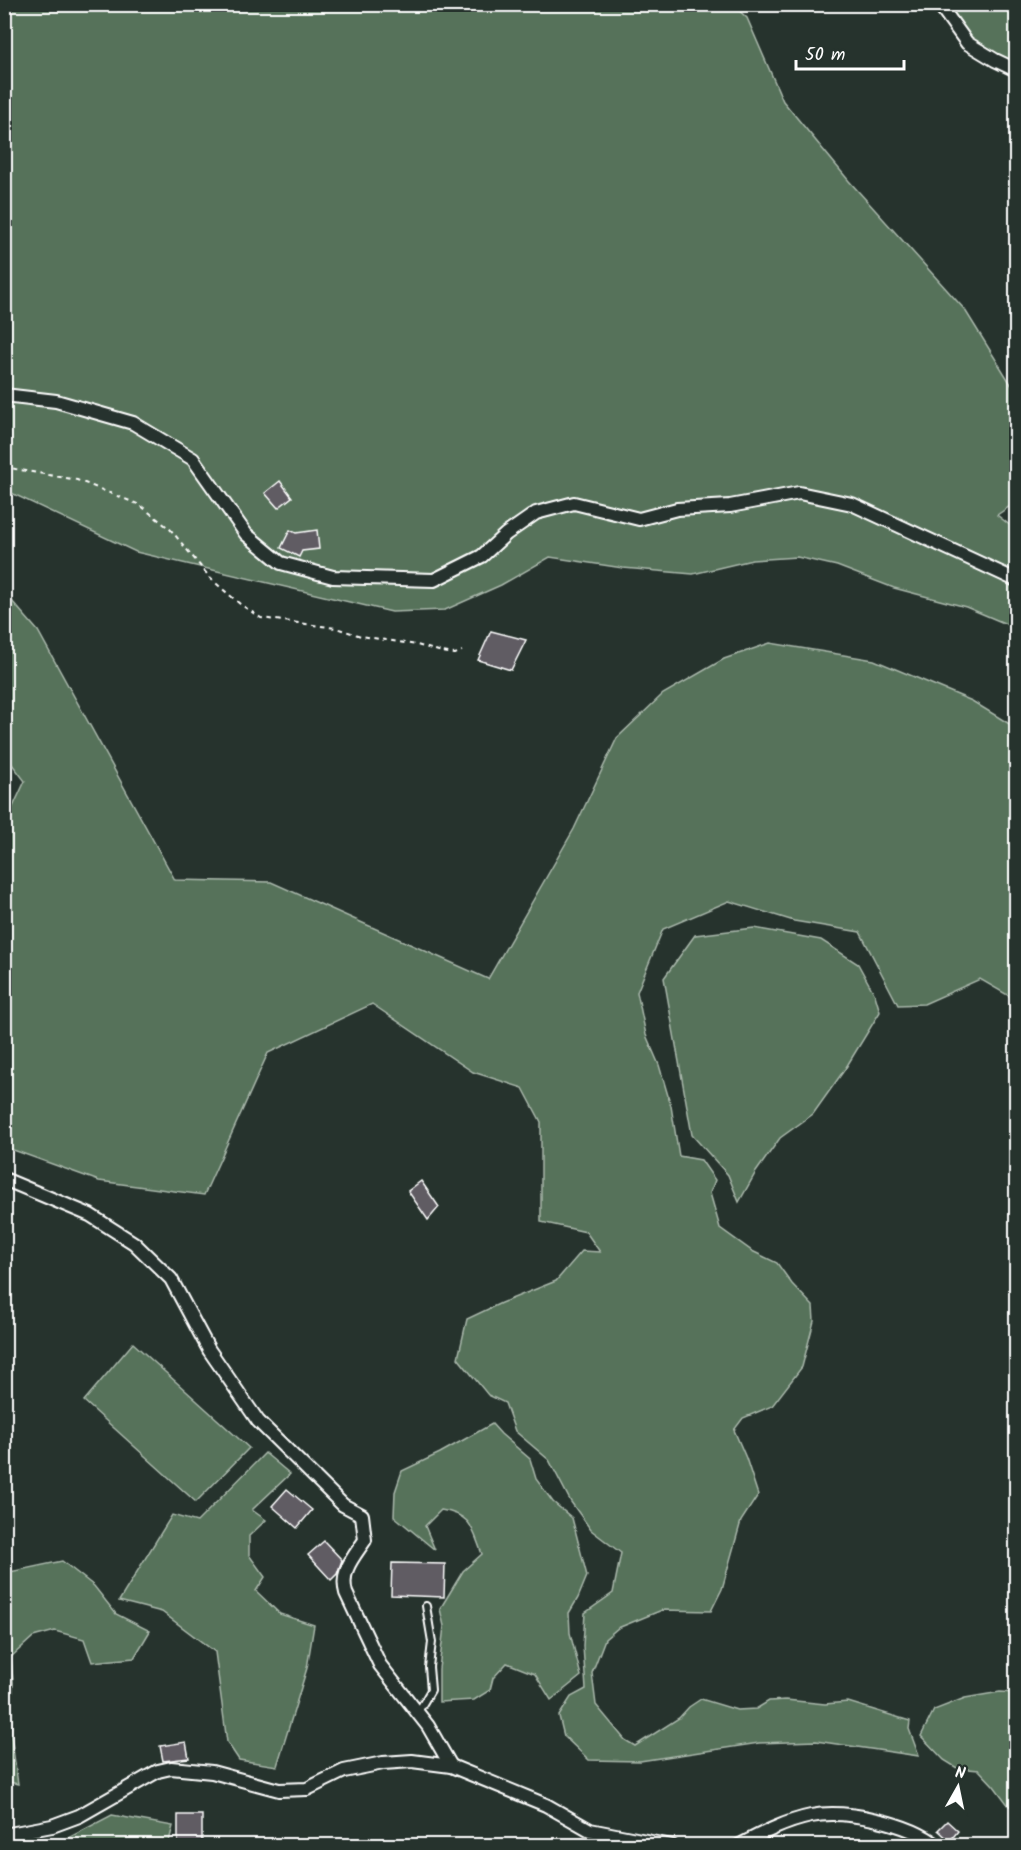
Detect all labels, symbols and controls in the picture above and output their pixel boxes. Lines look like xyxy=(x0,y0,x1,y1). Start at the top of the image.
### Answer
scale bar xyxy=(796,33,904,71)
text: 50 m xyxy=(805,41,845,70)
north arrow xyxy=(928,1757,988,1817)
text: N xyxy=(953,1761,967,1787)

